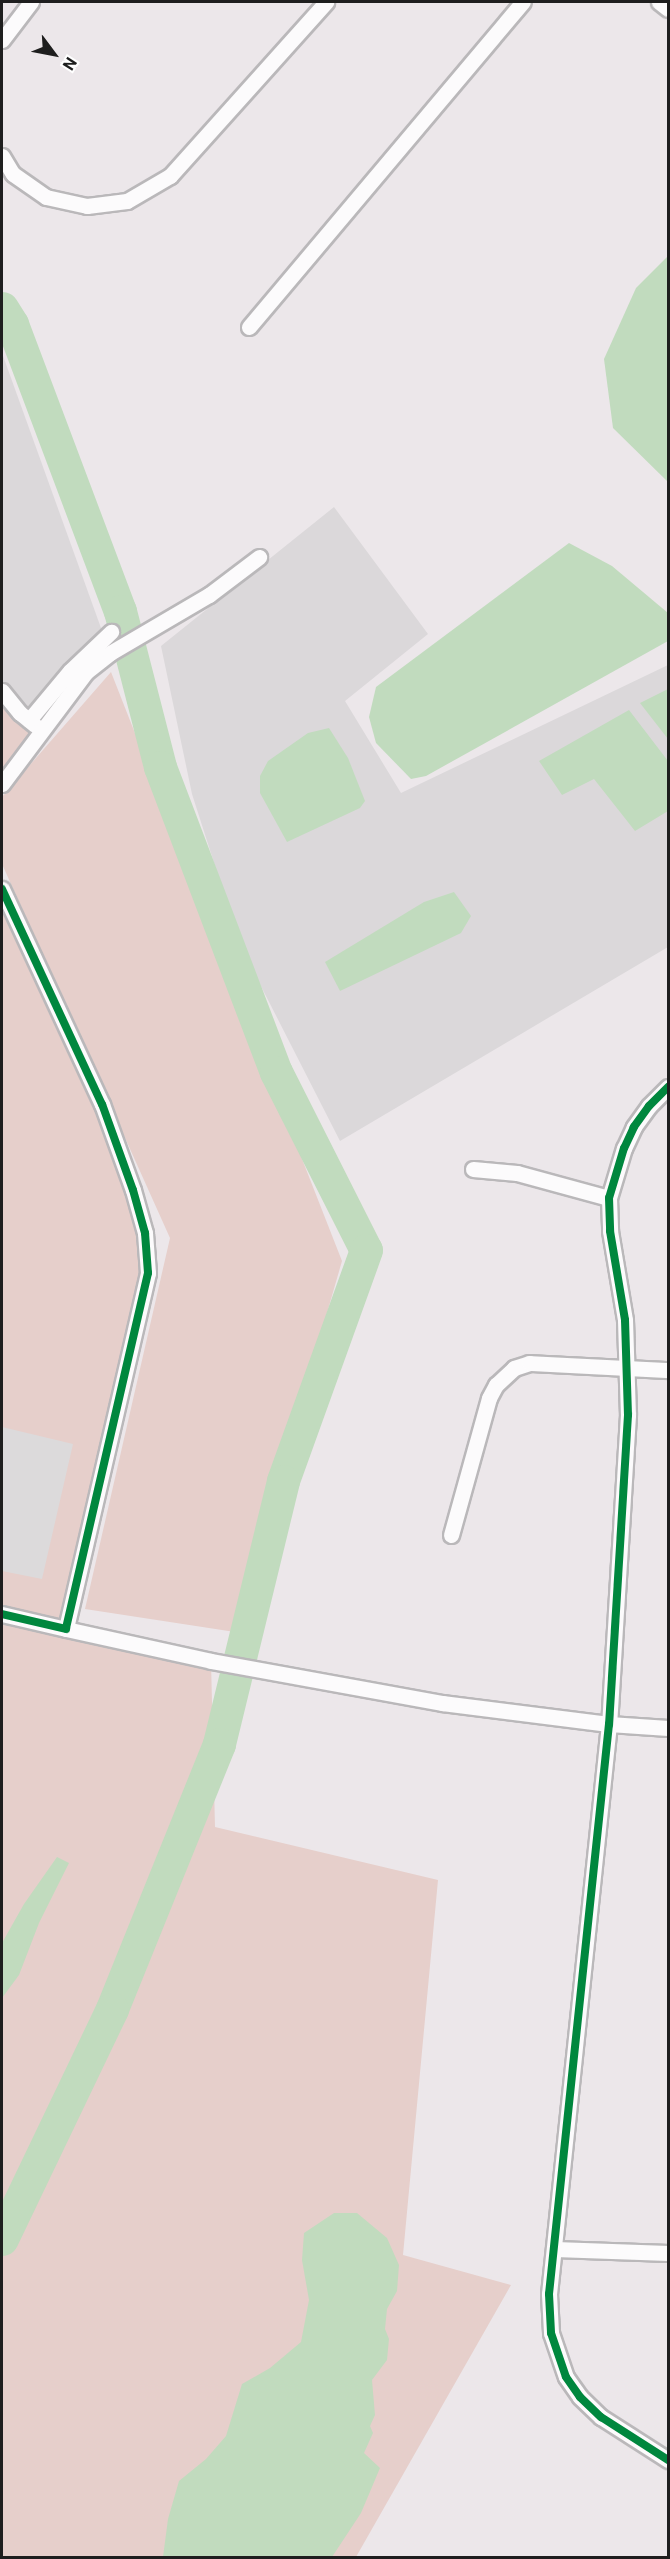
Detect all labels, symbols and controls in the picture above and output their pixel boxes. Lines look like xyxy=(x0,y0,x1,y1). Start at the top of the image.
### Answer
north arrow xyxy=(24,24,84,84)
text: N xyxy=(59,54,81,74)

